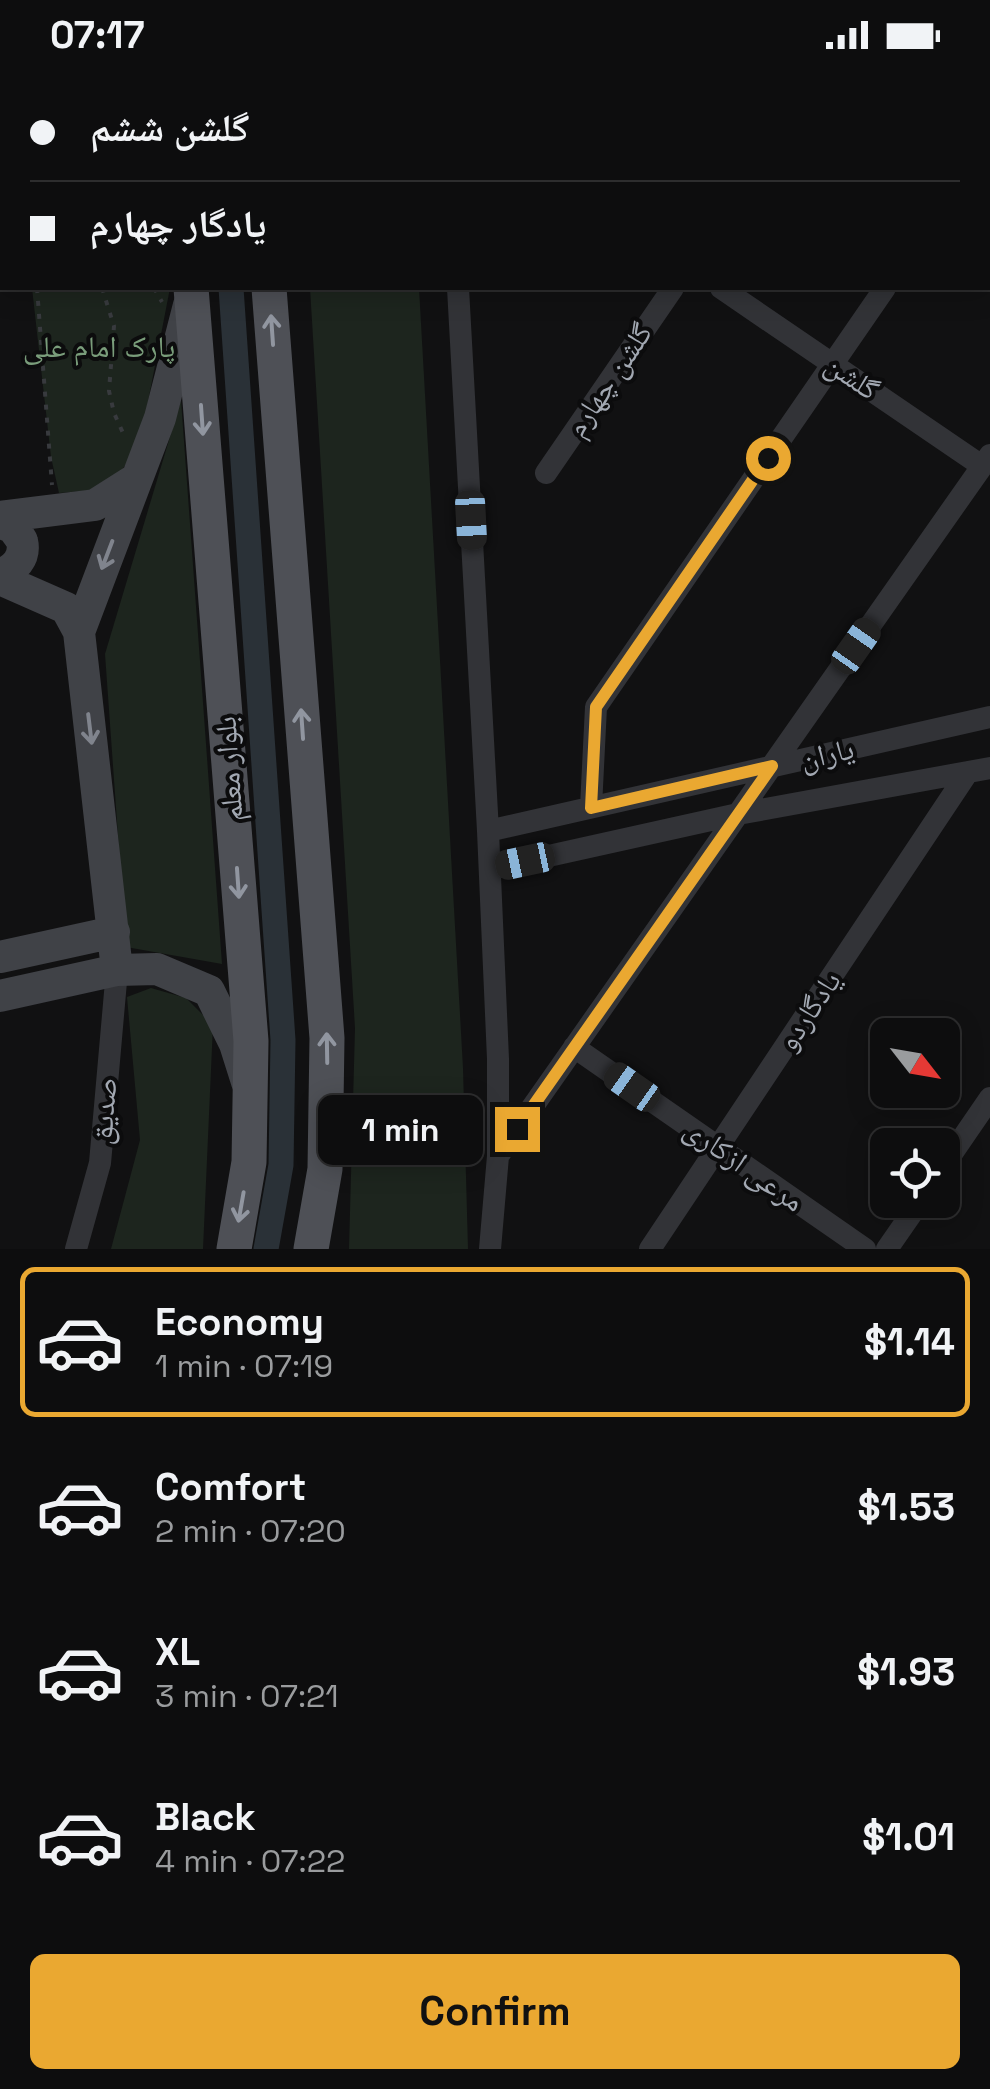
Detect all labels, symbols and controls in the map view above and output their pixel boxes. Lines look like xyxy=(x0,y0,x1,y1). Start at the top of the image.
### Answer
text: 07:17 xyxy=(50,11,144,59)
text: گلشن ششم xyxy=(90,104,249,152)
text: یادگار چهارم xyxy=(90,200,266,248)
one-way arrow xyxy=(263,314,282,346)
street label: گلشن چهارم xyxy=(556,315,661,444)
park label: پارک امام علی xyxy=(23,327,175,366)
street label: گلشن xyxy=(818,344,887,409)
one-way arrow xyxy=(192,403,211,435)
route start xyxy=(746,436,791,481)
car xyxy=(454,489,488,551)
one-way arrow xyxy=(97,540,115,570)
car xyxy=(827,613,885,679)
one-way arrow xyxy=(293,708,312,740)
one-way arrow xyxy=(81,712,100,744)
street label: بلوار معلم xyxy=(205,715,253,823)
street label: یاران xyxy=(796,728,858,779)
car xyxy=(493,840,557,882)
one-way arrow xyxy=(228,867,247,899)
street label: یادگار‌دو xyxy=(768,963,849,1058)
north arrow xyxy=(870,1018,960,1108)
map controls xyxy=(870,1018,960,1218)
one-way arrow xyxy=(317,1032,336,1064)
car xyxy=(599,1058,665,1116)
street label: صدیق xyxy=(81,1076,126,1146)
callout: 1 min xyxy=(317,1094,482,1164)
route end xyxy=(495,1107,540,1152)
street label: مرعی ازکاری xyxy=(677,1109,812,1220)
text: 1 min xyxy=(361,1110,440,1150)
button: locate xyxy=(870,1128,960,1218)
one-way arrow xyxy=(231,1190,250,1223)
icon: car xyxy=(35,1297,125,1387)
text: Economy xyxy=(155,1298,324,1346)
text: $1.14 xyxy=(864,1318,955,1366)
text: 1 min · 07:19 xyxy=(155,1346,333,1386)
icon: car xyxy=(35,1462,125,1552)
text: Comfort xyxy=(155,1463,306,1511)
text: $1.53 xyxy=(858,1483,955,1531)
text: 2 min · 07:20 xyxy=(155,1511,346,1551)
icon: car xyxy=(35,1627,125,1717)
text: XL xyxy=(155,1628,200,1676)
text: $1.93 xyxy=(857,1648,955,1696)
text: 3 min · 07:21 xyxy=(155,1676,339,1716)
icon: car xyxy=(35,1792,125,1882)
text: Black xyxy=(155,1793,256,1841)
text: $1.01 xyxy=(862,1813,955,1861)
text: 4 min · 07:22 xyxy=(155,1841,345,1881)
button: Confirm xyxy=(30,1954,960,2069)

